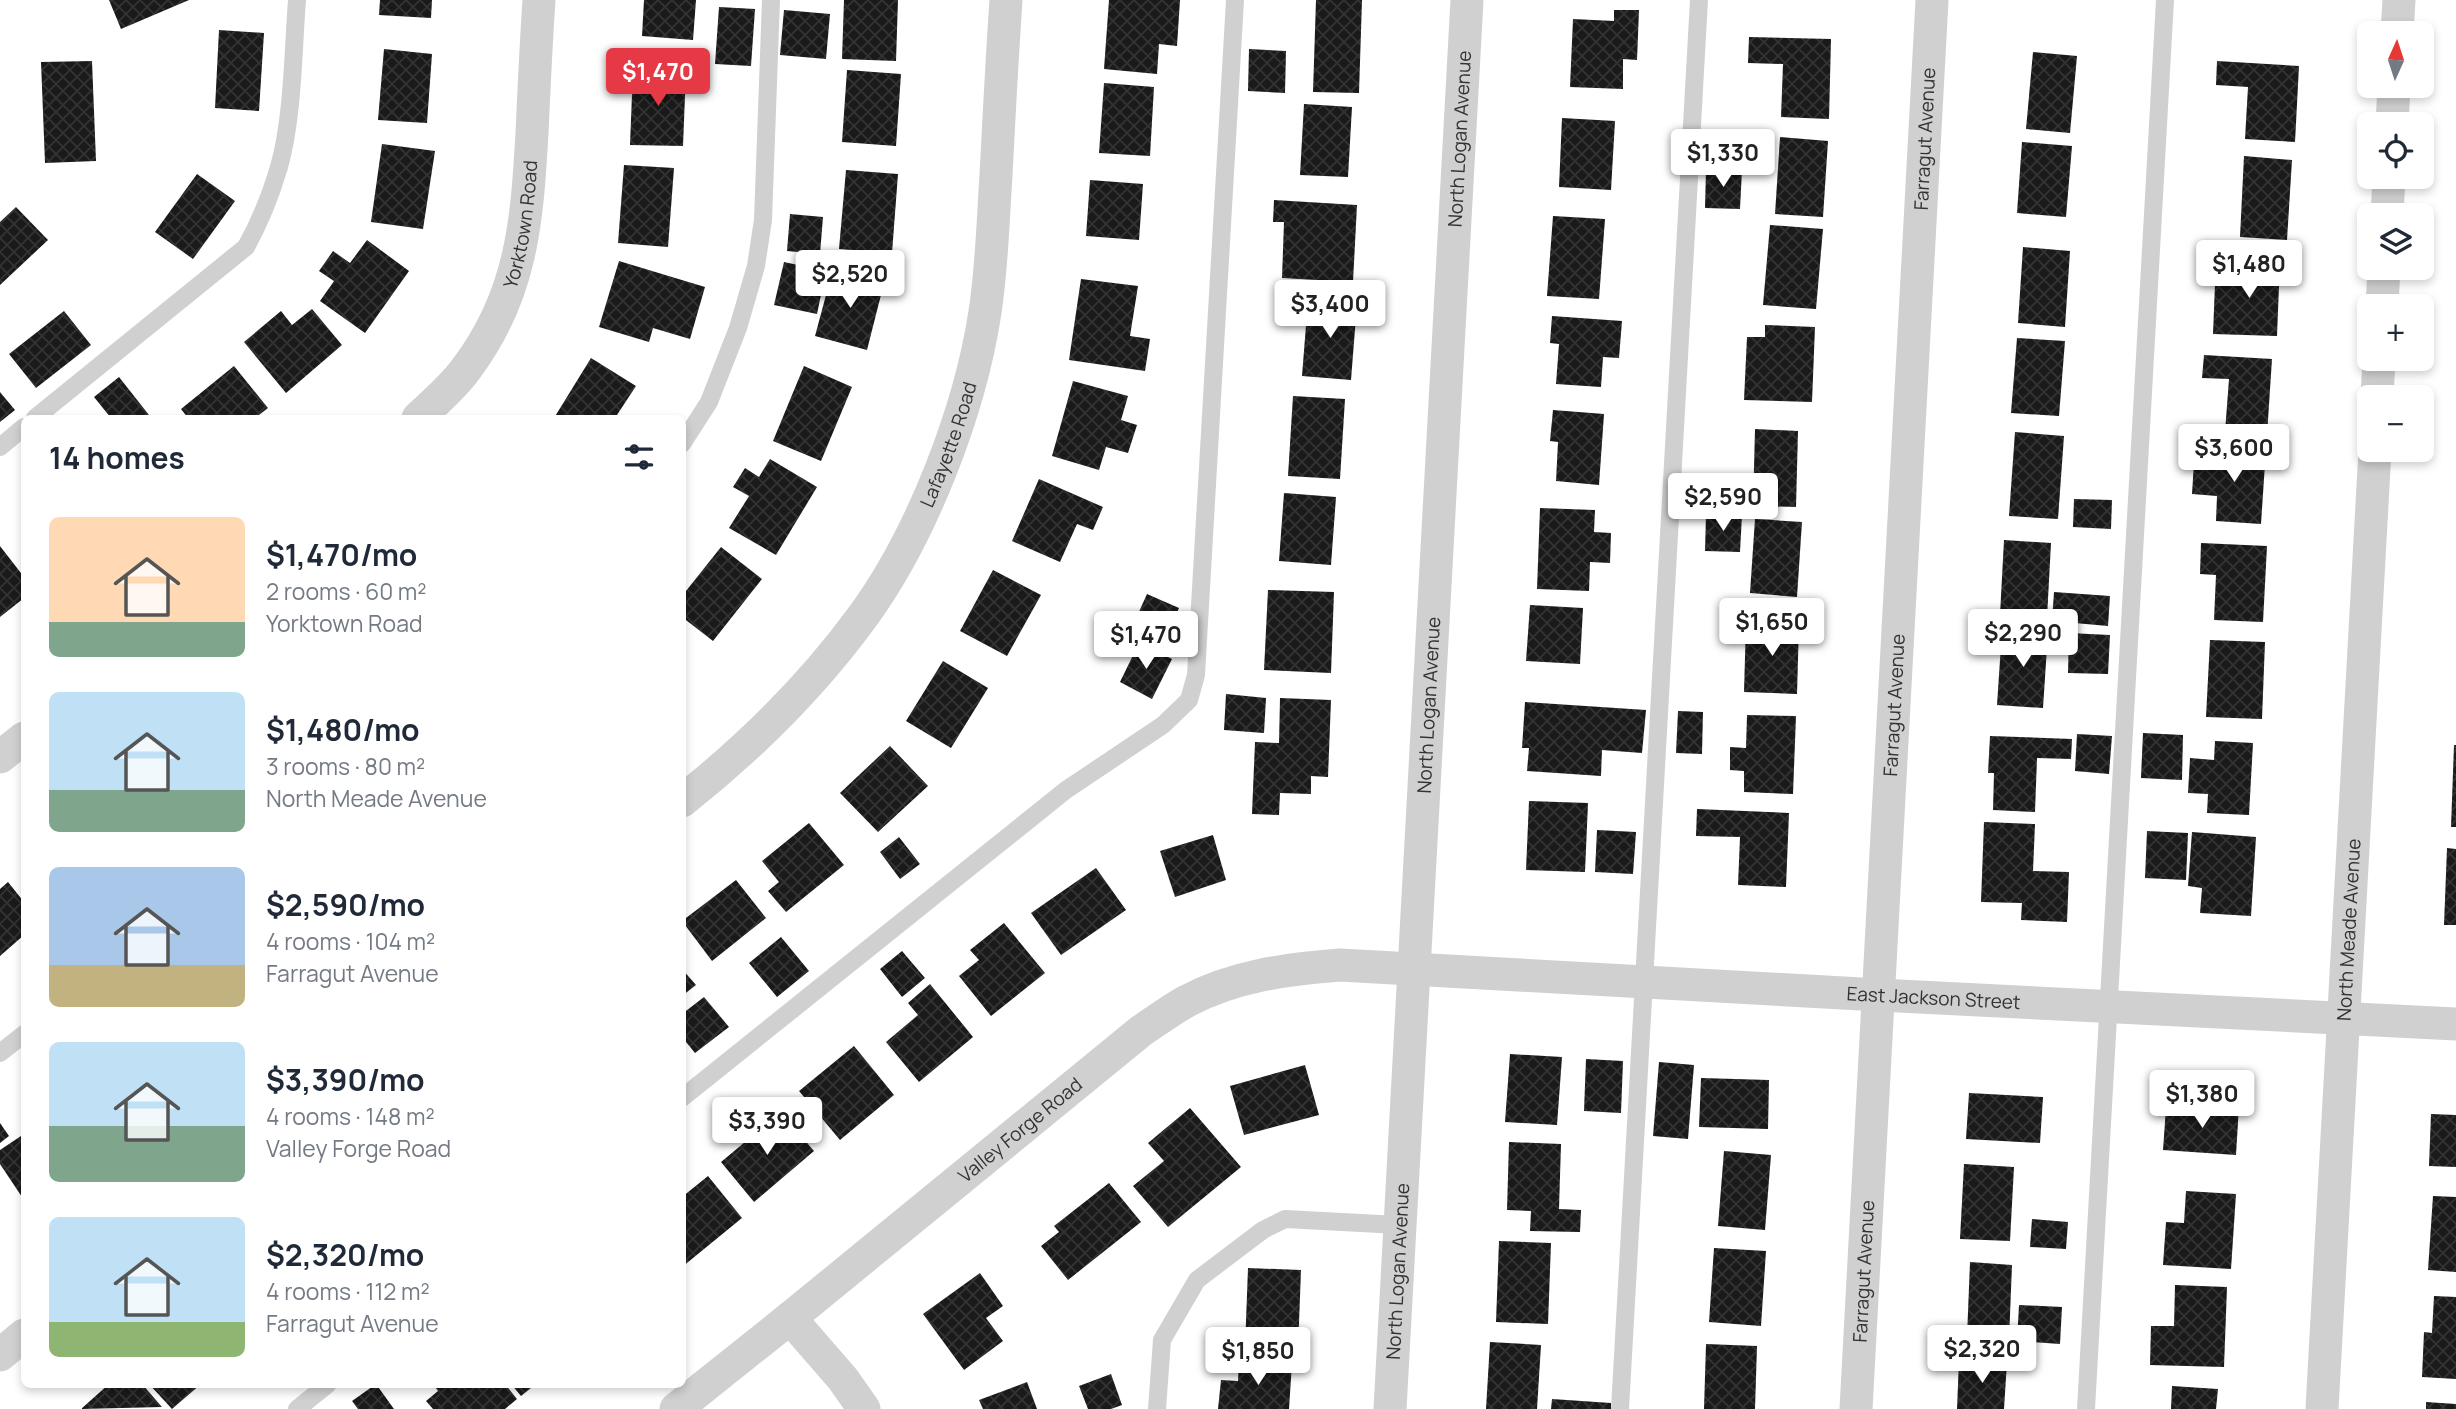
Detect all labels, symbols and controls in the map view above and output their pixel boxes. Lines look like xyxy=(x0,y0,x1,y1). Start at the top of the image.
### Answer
north arrow xyxy=(2357,21,2434,98)
map controls xyxy=(2357,21,2434,462)
pin: $1,470 xyxy=(601,48,715,108)
street label: North Logan Avenue xyxy=(1442,50,1477,228)
text: $1,470 xyxy=(622,55,694,87)
street label: Farragut Avenue xyxy=(1908,67,1941,211)
button: locate xyxy=(2357,112,2434,189)
pin: $1,330 xyxy=(1666,130,1780,189)
text: $1,330 xyxy=(1687,136,1759,168)
street label: Yorktown Road xyxy=(497,159,543,292)
button: layers xyxy=(2357,203,2434,280)
pin: $1,480 xyxy=(2192,240,2306,300)
text: $1,480 xyxy=(2212,247,2286,279)
pin: $2,520 xyxy=(793,250,907,310)
text: $2,520 xyxy=(812,257,888,289)
pin: $3,400 xyxy=(1273,280,1387,340)
text: $3,400 xyxy=(1290,287,1370,319)
button: + xyxy=(2357,294,2434,371)
street label: Lafayette Road xyxy=(914,379,983,511)
button: − xyxy=(2357,385,2434,462)
pin: $3,600 xyxy=(2177,424,2291,484)
text: $3,600 xyxy=(2194,431,2274,463)
text: 14 homes xyxy=(49,437,185,478)
icon: filters xyxy=(620,438,658,476)
pin: $2,590 xyxy=(1666,474,1780,533)
text: $2,590 xyxy=(1684,480,1762,512)
text: $1,470/mo xyxy=(266,534,417,575)
icon: home xyxy=(105,545,189,629)
text: 2 rooms · 60 m² xyxy=(266,575,427,607)
pin: $1,650 xyxy=(1715,598,1829,658)
text: $1,650 xyxy=(1735,605,1809,637)
text: Yorktown Road xyxy=(266,607,423,639)
pin: $2,290 xyxy=(1966,610,2080,669)
pin: $1,470 xyxy=(1089,612,1203,671)
street label: North Logan Avenue xyxy=(1411,616,1446,794)
text: $2,290 xyxy=(1984,616,2062,648)
text: $1,470 xyxy=(1110,618,1182,650)
street label: Farragut Avenue xyxy=(1877,633,1911,777)
text: $1,480/mo xyxy=(266,709,420,750)
icon: home xyxy=(105,720,189,804)
text: 3 rooms · 80 m² xyxy=(266,750,425,782)
text: North Meade Avenue xyxy=(266,782,487,814)
street label: North Meade Avenue xyxy=(2330,838,2367,1022)
text: $2,590/mo xyxy=(266,884,425,925)
icon: home xyxy=(105,895,189,979)
text: 4 rooms · 104 m² xyxy=(266,925,435,957)
text: Farragut Avenue xyxy=(266,957,439,989)
street label: East Jackson Street xyxy=(1846,980,2021,1015)
text: $3,390/mo xyxy=(266,1059,425,1100)
icon: home xyxy=(105,1070,189,1154)
pin: $1,380 xyxy=(2145,1070,2259,1130)
street label: Valley Forge Road xyxy=(953,1071,1088,1188)
text: $1,380 xyxy=(2165,1077,2239,1109)
pin: $3,390 xyxy=(710,1098,824,1157)
text: 4 rooms · 148 m² xyxy=(266,1100,435,1132)
text: $3,390 xyxy=(728,1104,806,1136)
text: Valley Forge Road xyxy=(266,1132,451,1164)
street label: North Logan Avenue xyxy=(1380,1182,1415,1360)
street label: Farragut Avenue xyxy=(1847,1199,1880,1343)
text: $2,320/mo xyxy=(266,1234,424,1275)
icon: home xyxy=(105,1245,189,1329)
text: 4 rooms · 112 m² xyxy=(266,1275,430,1307)
text: Farragut Avenue xyxy=(266,1307,439,1339)
pin: $2,320 xyxy=(1925,1326,2039,1385)
pin: $1,850 xyxy=(1201,1328,1315,1387)
text: $2,320 xyxy=(1943,1332,2021,1364)
text: $1,850 xyxy=(1221,1334,1295,1366)

